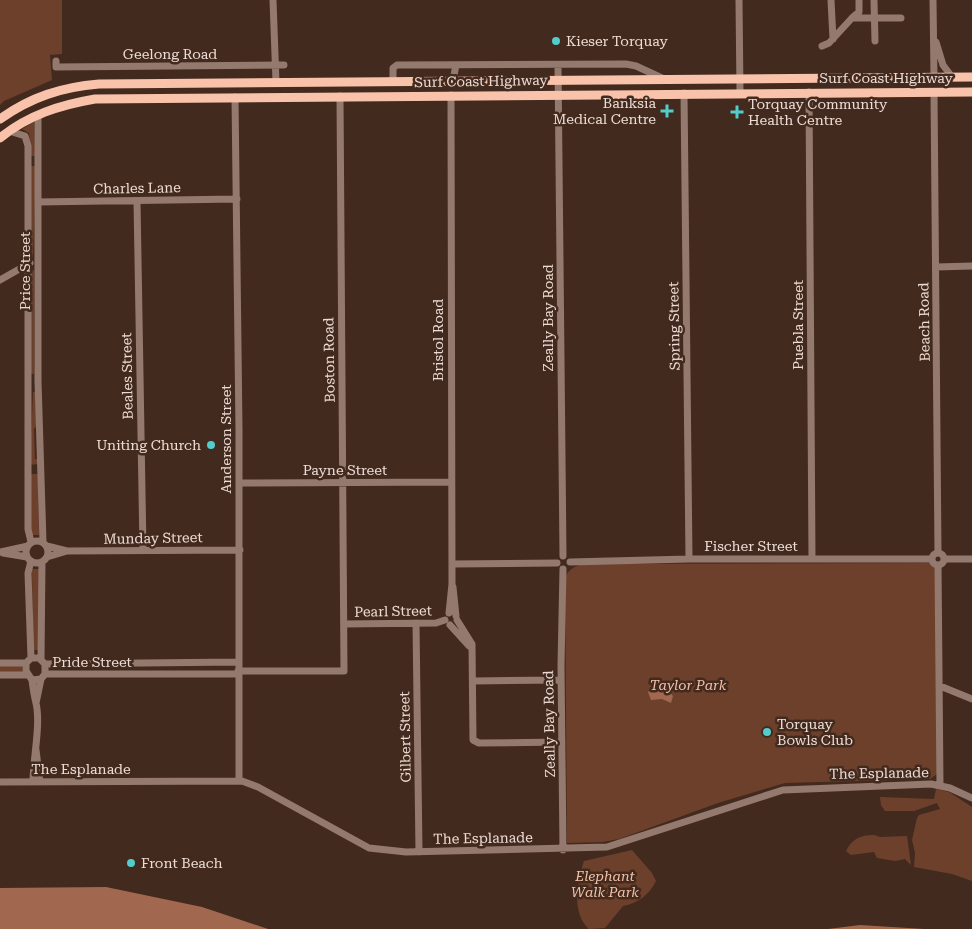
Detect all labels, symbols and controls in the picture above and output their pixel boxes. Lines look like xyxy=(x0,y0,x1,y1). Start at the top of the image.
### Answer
place label: Kieser Torquay xyxy=(566,33,668,49)
marker: Kieser Torquay xyxy=(550,35,562,47)
street label: Geelong Road xyxy=(123,46,217,62)
street label: Surf Coast Highway xyxy=(819,70,954,86)
street label: Surf Coast Highway xyxy=(414,72,549,90)
place label: Banksia Medical Centre xyxy=(553,95,656,127)
place label: Torquay Community Health Centre xyxy=(748,96,888,128)
marker: Banksia Medical Centre xyxy=(660,104,674,118)
marker: Torquay Community Health Centre xyxy=(730,105,744,119)
street label: Charles Lane xyxy=(93,179,181,197)
street label: Price Street xyxy=(17,232,33,310)
street label: Zeally Bay Road xyxy=(540,264,556,372)
street label: Puebla Street xyxy=(790,280,806,370)
street label: Spring Street xyxy=(665,281,683,371)
street label: Beach Road xyxy=(915,282,933,362)
street label: Bristol Road xyxy=(430,299,446,381)
street label: Boston Road xyxy=(320,317,338,403)
street label: Beales Street xyxy=(118,332,136,420)
street label: Anderson Street xyxy=(218,384,234,494)
place label: Uniting Church xyxy=(96,437,201,453)
marker: Uniting Church xyxy=(205,439,217,451)
street label: Payne Street xyxy=(303,462,387,478)
street label: Munday Street xyxy=(103,529,203,547)
street label: Fischer Street xyxy=(704,538,798,554)
street label: Pearl Street xyxy=(354,602,432,620)
street label: Pride Street xyxy=(52,654,132,670)
street label: Zeally Bay Road xyxy=(540,670,558,778)
park label: Taylor Park xyxy=(650,677,727,693)
street label: Gilbert Street xyxy=(396,691,414,783)
place label: Torquay Bowls Club xyxy=(777,716,853,748)
marker: Torquay Bowls Club xyxy=(761,726,773,738)
street label: The Esplanade xyxy=(31,761,131,777)
street label: The Esplanade xyxy=(829,764,929,782)
street label: The Esplanade xyxy=(433,829,533,847)
place label: Front Beach xyxy=(141,855,223,871)
marker: Front Beach xyxy=(125,857,137,869)
park label: Elephant Walk Park xyxy=(571,868,639,900)

